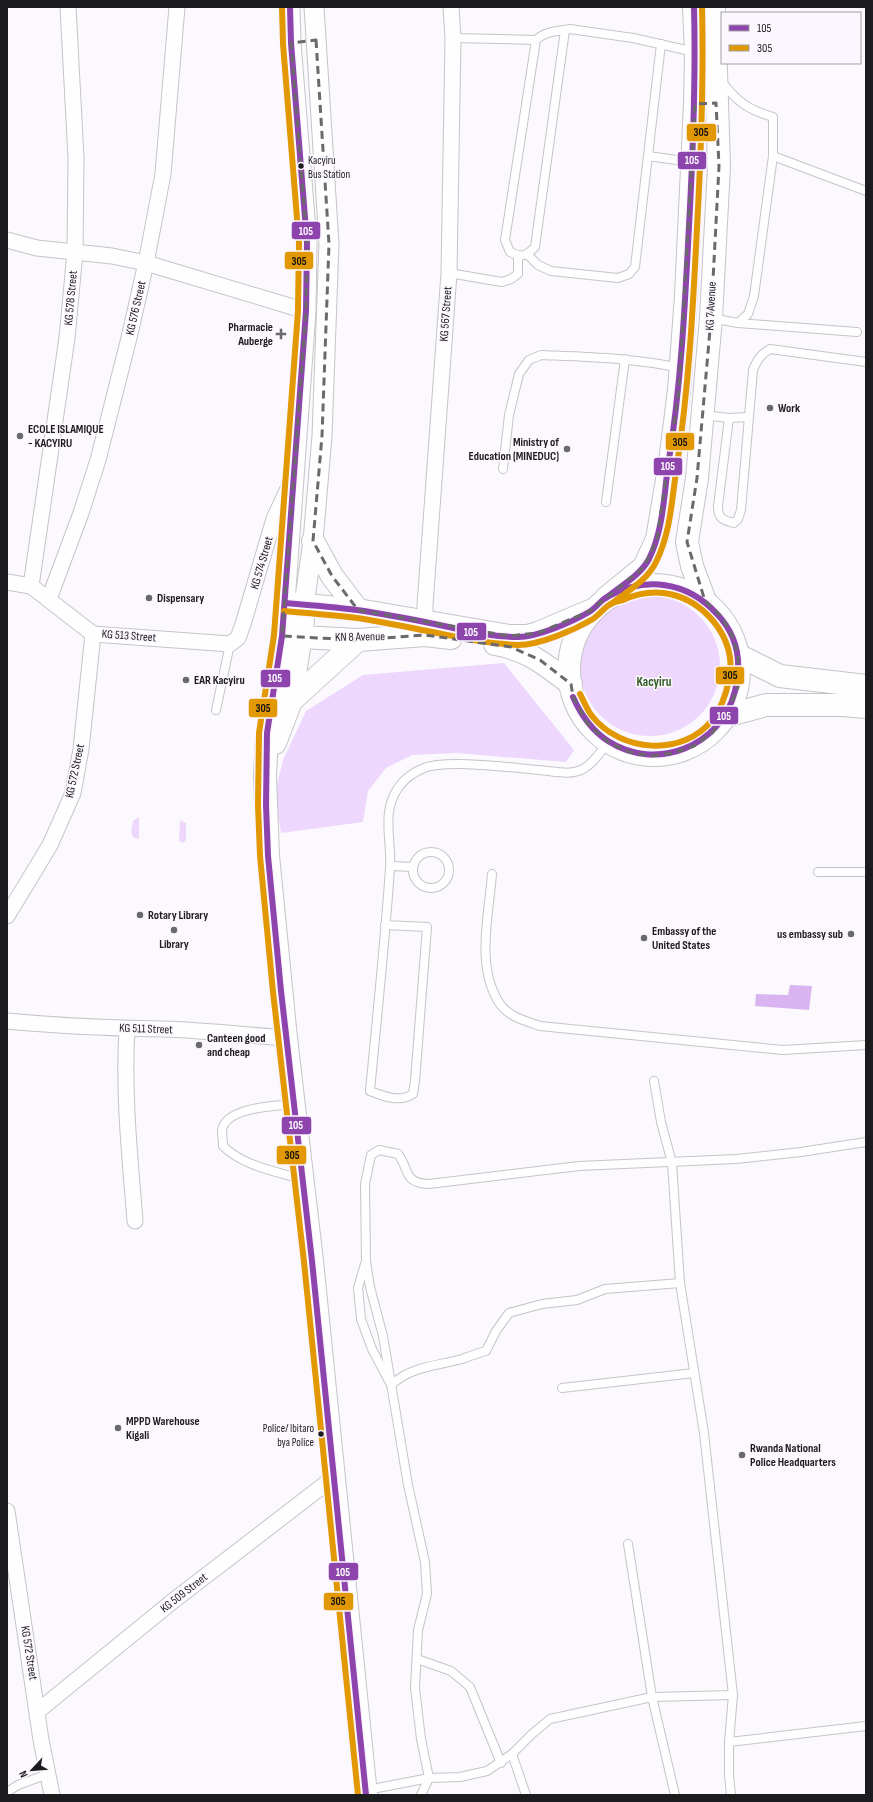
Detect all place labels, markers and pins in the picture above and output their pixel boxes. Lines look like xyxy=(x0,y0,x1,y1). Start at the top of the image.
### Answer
place label: Kacyiru Bus Station xyxy=(308,154,350,181)
marker: Kacyiru Bus Station xyxy=(296,161,306,171)
place label: Pharmacie Auberge xyxy=(228,320,273,349)
marker: Pharmacie Auberge xyxy=(276,329,286,339)
place label: Work xyxy=(778,401,800,416)
marker: Work xyxy=(765,403,775,413)
place label: ECOLE ISLAMIQUE - KACYIRU xyxy=(28,422,104,451)
marker: ECOLE ISLAMIQUE - KACYIRU xyxy=(15,431,25,441)
place label: Ministry of Education (MINEDUC) xyxy=(469,435,559,464)
marker: Ministry of Education (MINEDUC) xyxy=(562,444,572,454)
place label: Dispensary xyxy=(157,591,204,606)
marker: Dispensary xyxy=(144,593,154,603)
place label: EAR Kacyiru xyxy=(194,673,245,688)
marker: EAR Kacyiru xyxy=(181,675,191,685)
place label: Rotary Library xyxy=(148,908,208,923)
marker: Rotary Library xyxy=(135,910,145,920)
place label: Embassy of the United States xyxy=(652,924,716,953)
marker: Library xyxy=(169,925,179,935)
place label: us embassy sub xyxy=(777,927,843,942)
marker: us embassy sub xyxy=(846,929,856,939)
marker: Embassy of the United States xyxy=(639,933,649,943)
place label: Library xyxy=(159,937,189,952)
place label: Canteen good and cheap xyxy=(207,1031,265,1060)
marker: Canteen good and cheap xyxy=(194,1040,204,1050)
place label: MPPD Warehouse Kigali xyxy=(126,1414,200,1443)
place label: Police/ Ibitaro bya Police xyxy=(263,1422,314,1449)
marker: MPPD Warehouse Kigali xyxy=(113,1423,123,1433)
marker: Police/ Ibitaro bya Police xyxy=(316,1429,326,1439)
place label: Rwanda National Police Headquarters xyxy=(750,1441,836,1470)
marker: Rwanda National Police Headquarters xyxy=(737,1450,747,1460)

